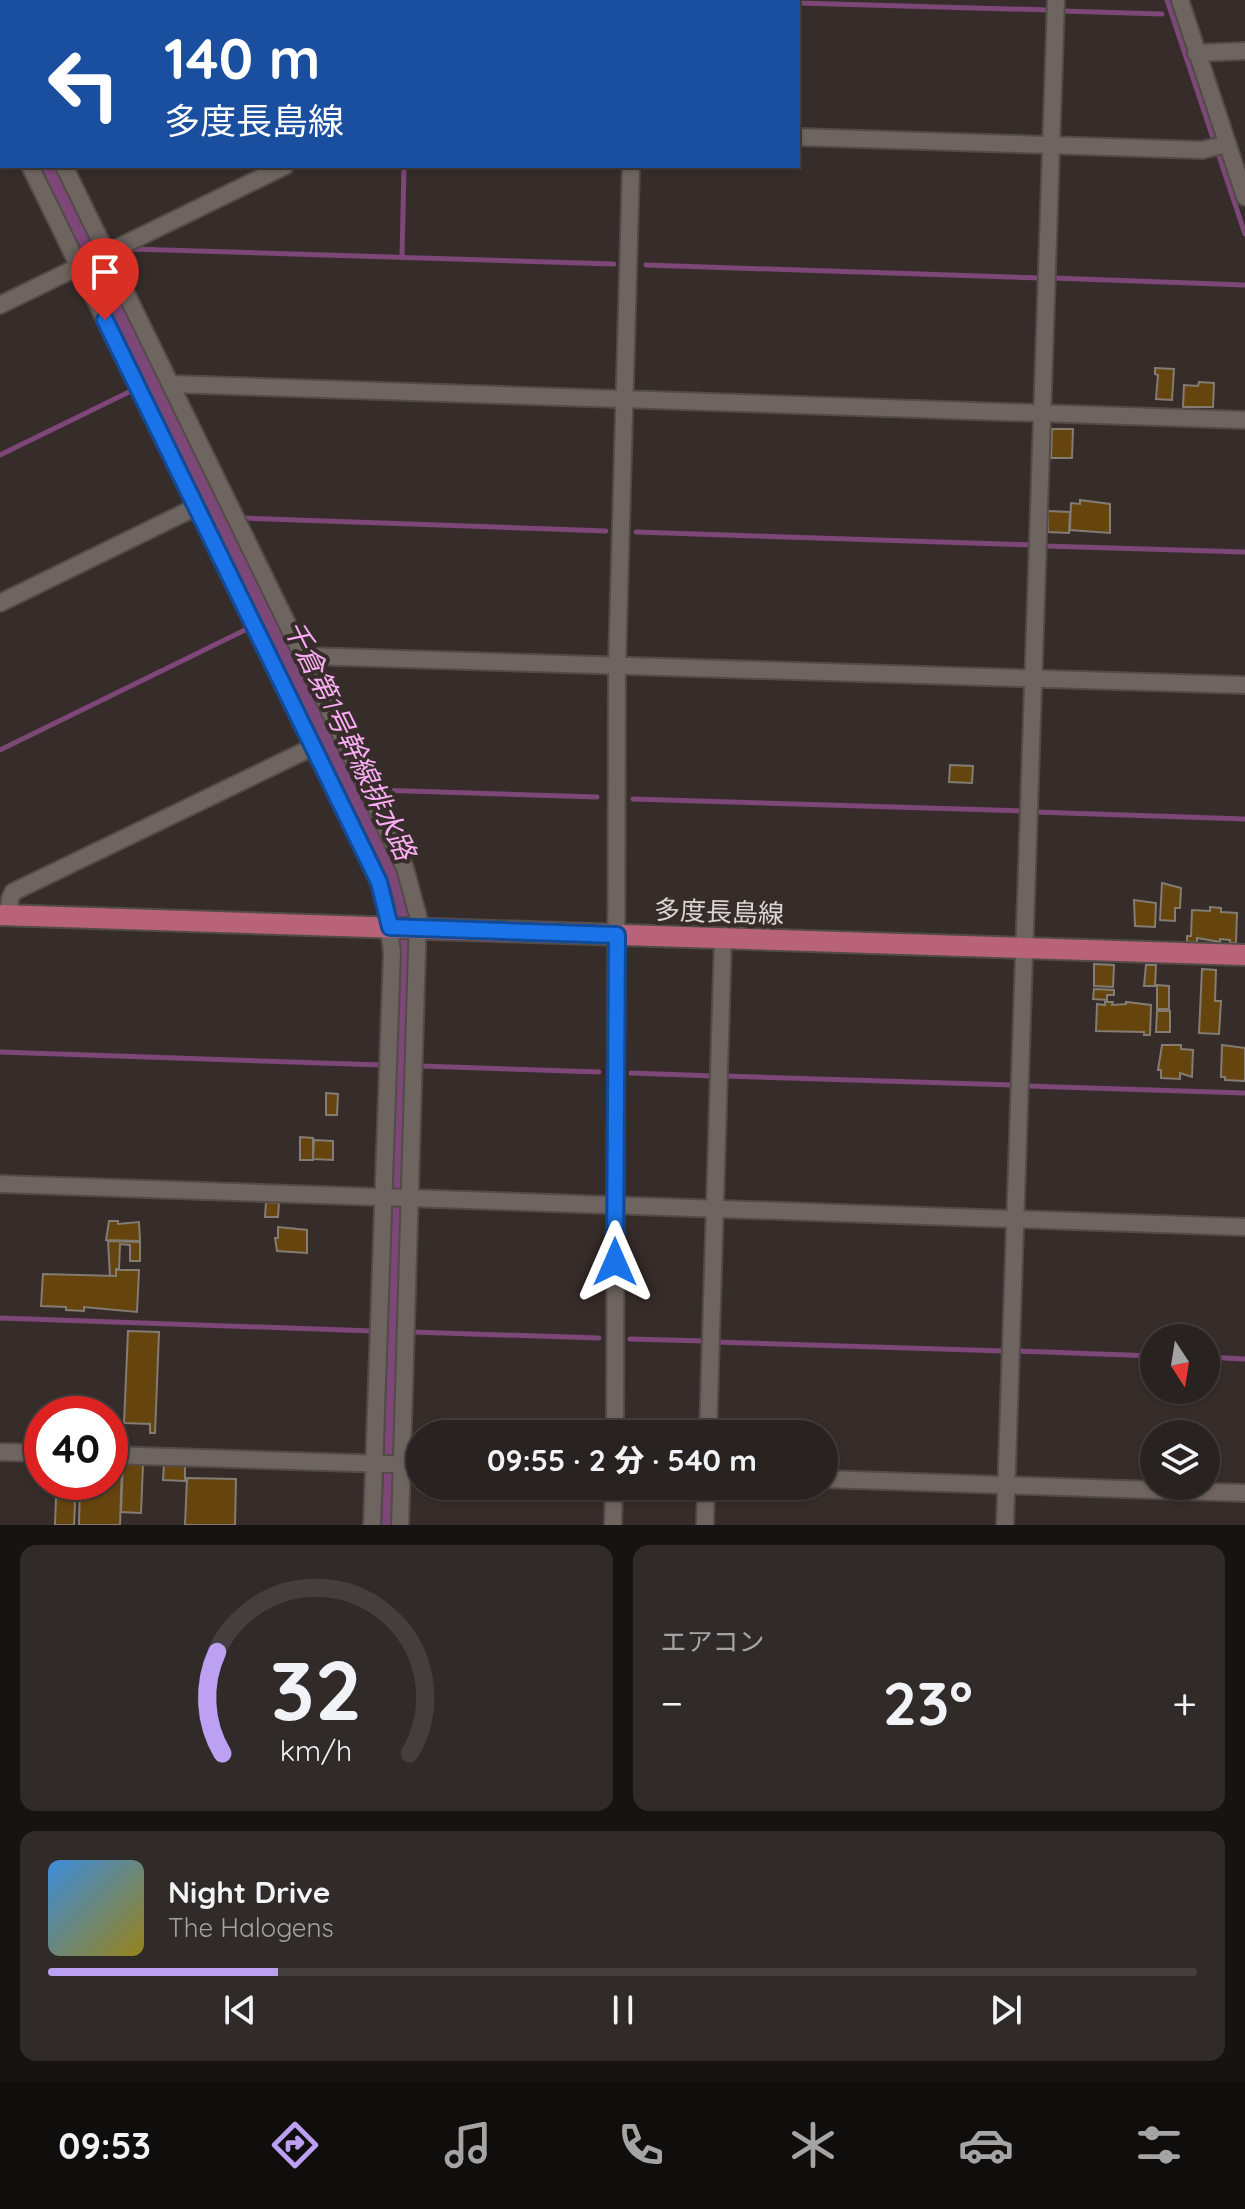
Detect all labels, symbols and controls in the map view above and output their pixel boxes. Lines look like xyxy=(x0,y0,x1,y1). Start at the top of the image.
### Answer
text: 140 m xyxy=(164,23,320,93)
icon: left xyxy=(32,32,136,136)
text: 多度長島線 xyxy=(164,98,344,143)
pin xyxy=(71,238,139,320)
icon: arrive xyxy=(83,250,127,294)
water label: 千倉第1号幹線排水路 xyxy=(277,614,425,867)
street label: 多度長島線 xyxy=(653,893,785,930)
position arrow xyxy=(573,1220,657,1304)
north arrow xyxy=(1140,1324,1220,1404)
map controls xyxy=(1140,1324,1220,1500)
speed limit sign: 40 xyxy=(24,1396,128,1500)
button: layers xyxy=(1140,1420,1220,1500)
text: 09:55 · 2 分 · 540 m xyxy=(487,1441,757,1479)
text: エアコン xyxy=(661,1625,765,1658)
text: 32 xyxy=(270,1637,362,1741)
text: 23° xyxy=(883,1665,973,1740)
text: − xyxy=(661,1675,683,1730)
text: + xyxy=(1172,1675,1197,1730)
text: km/h xyxy=(280,1732,353,1768)
text: Night Drive xyxy=(168,1873,330,1911)
text: The Halogens xyxy=(168,1911,334,1944)
icon: previous xyxy=(218,1988,262,2032)
icon: pause xyxy=(601,1988,645,2032)
icon: next xyxy=(984,1988,1028,2032)
icon: directions xyxy=(267,2117,323,2173)
icon: music xyxy=(440,2117,496,2173)
icon: phone xyxy=(613,2117,669,2173)
icon: climate xyxy=(785,2117,841,2173)
icon: car xyxy=(958,2117,1014,2173)
icon: filters xyxy=(1131,2117,1187,2173)
text: 09:53 xyxy=(58,2123,151,2168)

